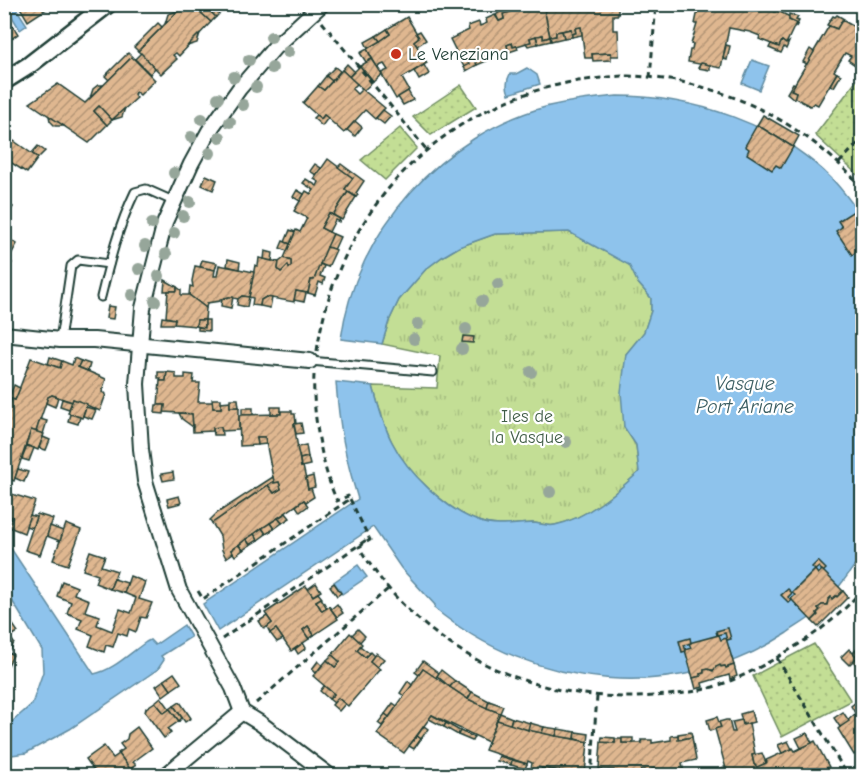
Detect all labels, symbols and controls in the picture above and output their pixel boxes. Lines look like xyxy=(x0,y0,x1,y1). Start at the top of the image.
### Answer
place label: Le Veneziana xyxy=(408,44,509,65)
marker: Le Veneziana xyxy=(389,47,403,61)
water label: Vasque Port Ariane xyxy=(696,372,794,418)
park label: Iles de la Vasque xyxy=(491,406,563,448)

